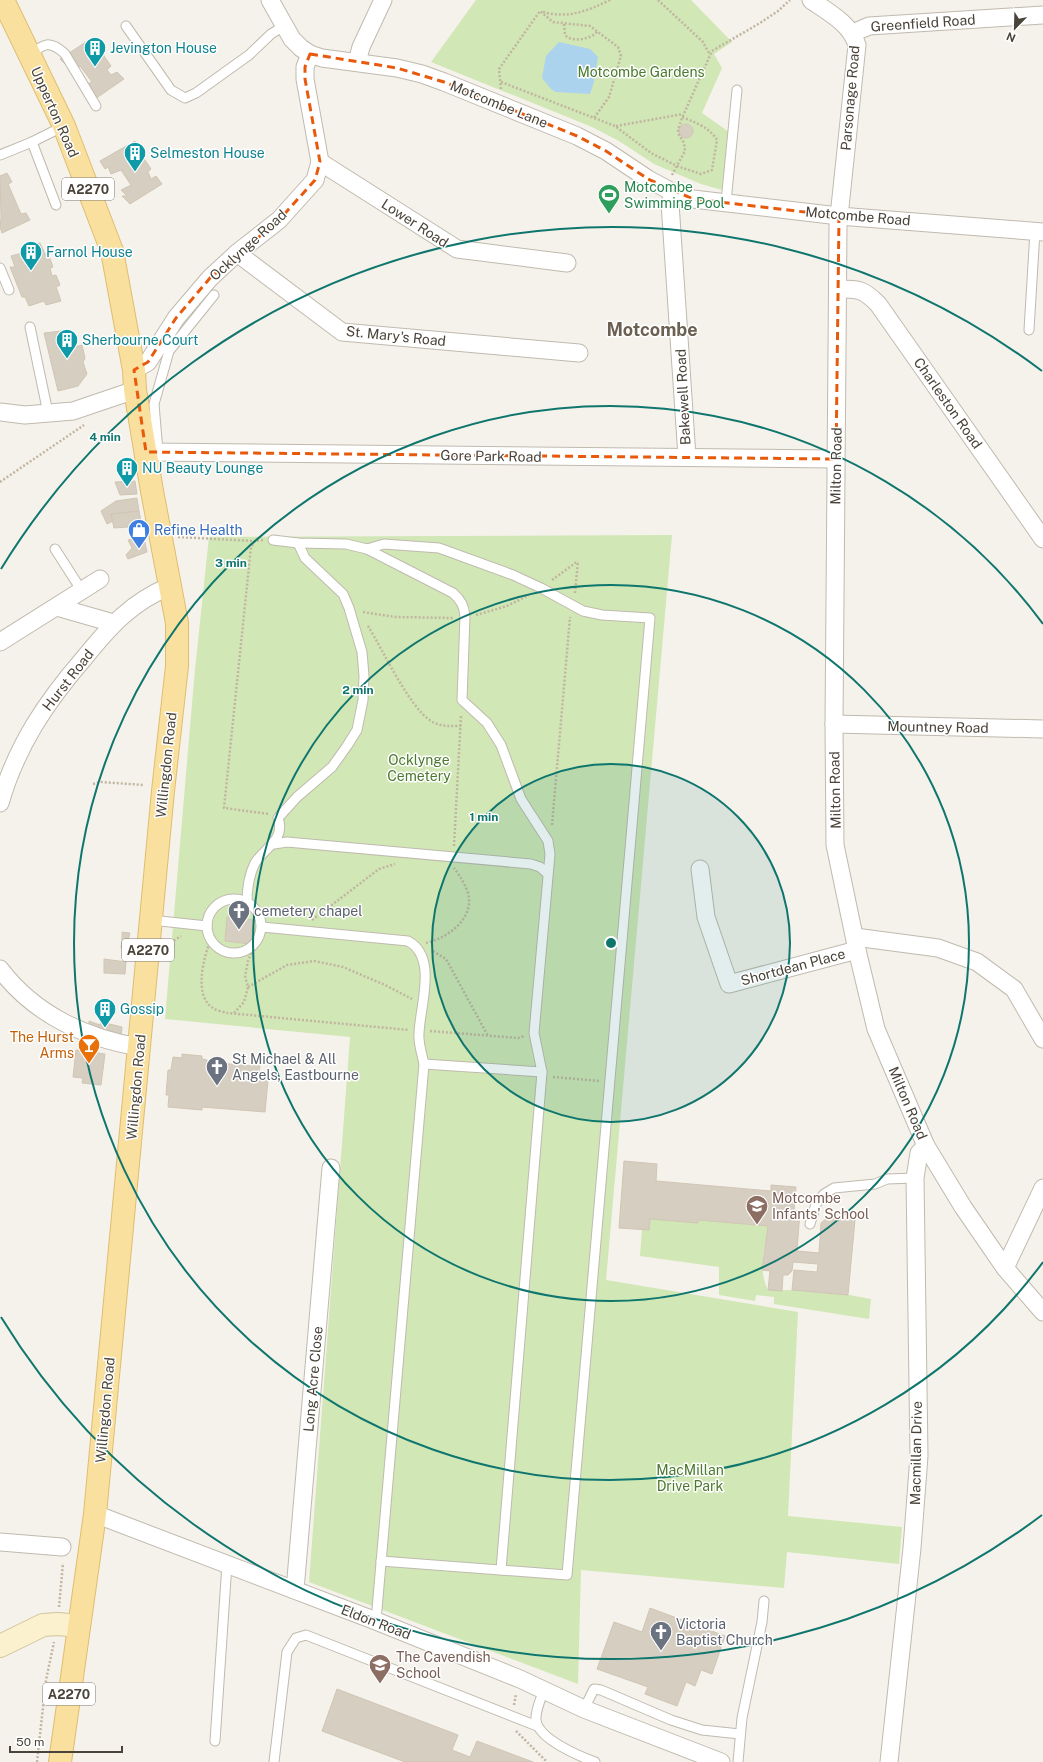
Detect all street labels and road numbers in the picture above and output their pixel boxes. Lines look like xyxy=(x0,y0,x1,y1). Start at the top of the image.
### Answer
street label: Greenfield Road xyxy=(870,11,976,35)
street label: Parsonage Road xyxy=(837,45,863,151)
street label: Upperton Road xyxy=(28,64,82,160)
street label: Motcombe Lane xyxy=(448,77,550,131)
road number: A2270 xyxy=(62,178,114,200)
street label: Lower Road xyxy=(379,195,451,251)
street label: Motcombe Road xyxy=(805,203,911,229)
street label: Ocklynge Road xyxy=(206,206,290,284)
street label: St. Mary's Road xyxy=(345,323,447,349)
street label: Bakewell Road xyxy=(672,349,694,445)
street label: Charleston Road xyxy=(911,354,985,452)
street label: Milton Road xyxy=(827,427,845,505)
street label: Gore Park Road xyxy=(440,447,542,465)
street label: Hurst Road xyxy=(39,646,97,714)
street label: Willingdon Road xyxy=(152,711,180,819)
street label: Mountney Road xyxy=(887,718,989,736)
street label: Milton Road xyxy=(826,751,844,829)
road number: A2270 xyxy=(122,939,174,961)
street label: Shortdean Place xyxy=(739,945,847,989)
street label: Willingdon Road xyxy=(123,1033,149,1141)
street label: Milton Road xyxy=(885,1064,931,1142)
street label: Long Acre Close xyxy=(300,1325,326,1433)
street label: Willingdon Road xyxy=(92,1356,118,1464)
street label: Macmillan Drive xyxy=(907,1401,925,1505)
street label: Eldon Road xyxy=(339,1601,413,1643)
road number: A2270 xyxy=(43,1683,95,1705)

